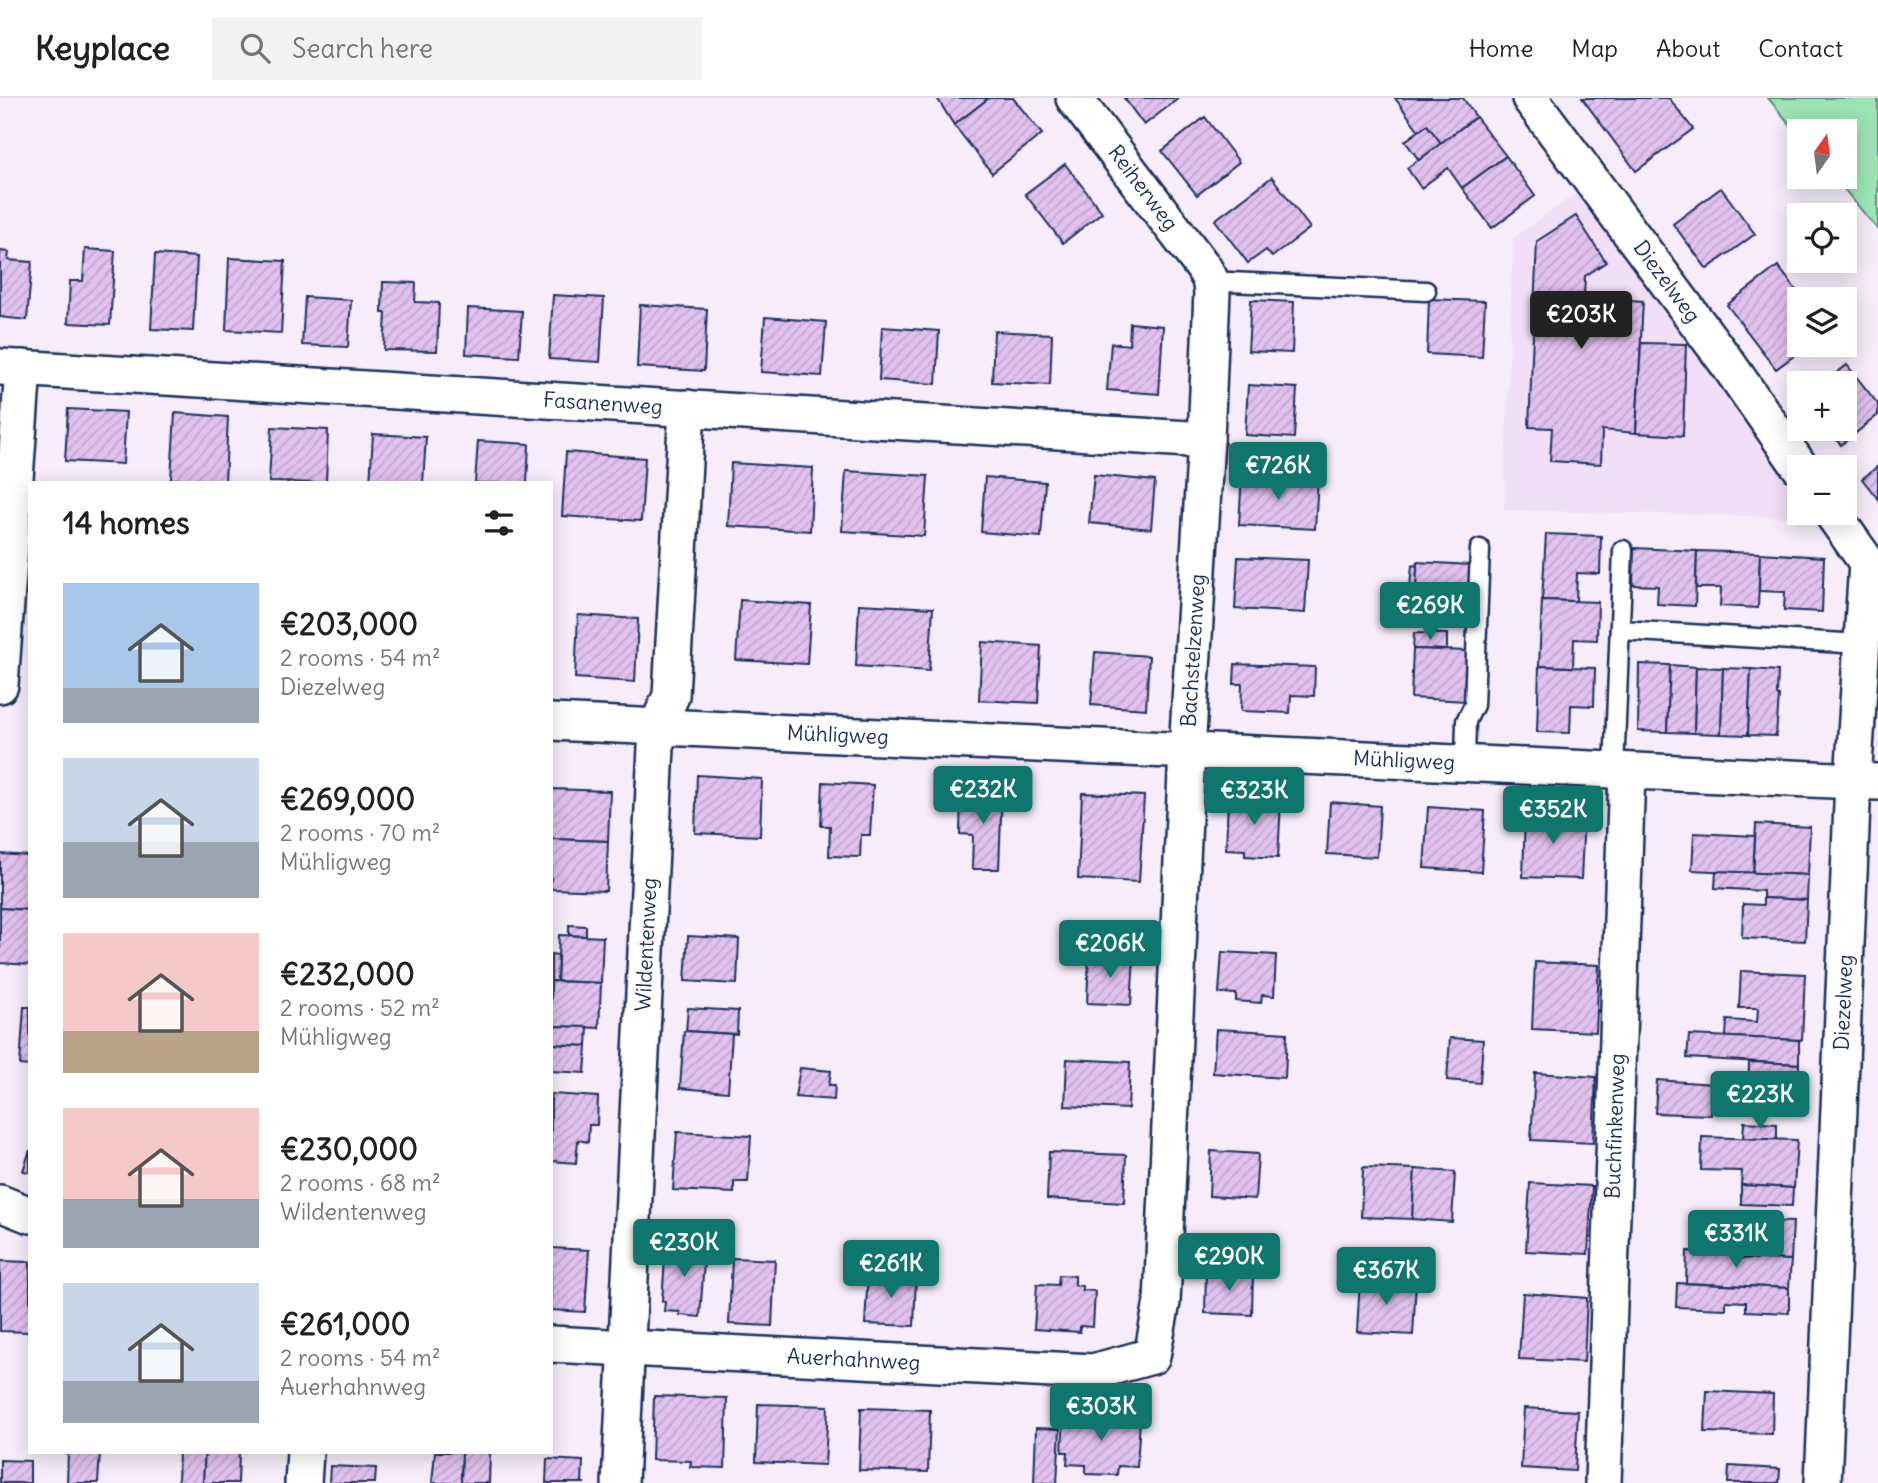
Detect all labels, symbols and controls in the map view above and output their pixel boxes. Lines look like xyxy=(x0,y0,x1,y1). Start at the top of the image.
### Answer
search box xyxy=(212,17,702,80)
text: Keyplace xyxy=(35,27,170,69)
icon: search xyxy=(236,29,274,67)
text: Search here xyxy=(292,32,433,65)
text: Home xyxy=(1469,33,1533,63)
text: Map xyxy=(1571,33,1618,63)
text: About xyxy=(1656,33,1720,63)
text: Contact xyxy=(1758,33,1843,63)
north arrow xyxy=(1787,119,1857,189)
map controls xyxy=(1787,119,1857,525)
street label: Reiherweg xyxy=(1102,139,1184,236)
button: locate xyxy=(1787,203,1857,273)
street label: Diezelweg xyxy=(1628,235,1707,328)
button: layers xyxy=(1787,287,1857,357)
pin: €203K xyxy=(1532,292,1630,351)
text: €203K xyxy=(1546,299,1616,328)
button: + xyxy=(1787,371,1857,441)
street label: Fasanenweg xyxy=(542,386,663,420)
pin: €726K xyxy=(1229,442,1327,502)
text: €726K xyxy=(1245,450,1311,479)
button: − xyxy=(1787,455,1857,525)
text: 14 homes xyxy=(63,504,190,542)
icon: filters xyxy=(480,504,518,542)
street label: Bachstelzenweg xyxy=(1174,573,1211,728)
pin: €269K xyxy=(1381,582,1479,642)
text: €269K xyxy=(1396,590,1464,619)
text: €203,000 xyxy=(280,605,418,643)
icon: home xyxy=(119,611,203,695)
text: 2 rooms · 54 m² xyxy=(280,643,441,672)
text: Diezelweg xyxy=(280,672,385,701)
street label: Mühligweg xyxy=(786,719,889,750)
street label: Mühligweg xyxy=(1353,744,1456,776)
pin: €232K xyxy=(934,766,1032,826)
pin: €323K xyxy=(1205,768,1303,827)
text: €232K xyxy=(949,774,1017,803)
text: €323K xyxy=(1220,775,1288,804)
text: €269,000 xyxy=(280,780,415,818)
icon: home xyxy=(119,786,203,870)
pin: €352K xyxy=(1504,786,1602,846)
text: €352K xyxy=(1519,794,1587,823)
text: 2 rooms · 70 m² xyxy=(280,818,440,847)
text: Mühligweg xyxy=(280,847,392,876)
street label: Wildentenweg xyxy=(629,877,663,1012)
pin: €206K xyxy=(1061,920,1159,980)
text: €206K xyxy=(1075,928,1145,957)
street label: Diezelweg xyxy=(1827,954,1859,1051)
text: €232,000 xyxy=(280,955,415,993)
icon: home xyxy=(119,961,203,1045)
text: 2 rooms · 52 m² xyxy=(280,993,440,1022)
text: Mühligweg xyxy=(280,1022,392,1051)
street label: Buchfinkenweg xyxy=(1599,1053,1630,1200)
pin: €223K xyxy=(1711,1072,1809,1131)
text: €223K xyxy=(1726,1079,1794,1108)
text: €230,000 xyxy=(280,1130,418,1168)
icon: home xyxy=(119,1136,203,1220)
text: 2 rooms · 68 m² xyxy=(280,1168,441,1197)
text: Wildentenweg xyxy=(280,1197,427,1226)
pin: €331K xyxy=(1687,1210,1785,1270)
text: €331K xyxy=(1704,1218,1768,1247)
pin: €230K xyxy=(635,1220,733,1279)
text: €230K xyxy=(649,1227,719,1256)
pin: €290K xyxy=(1180,1234,1278,1293)
pin: €261K xyxy=(842,1240,940,1300)
text: €290K xyxy=(1194,1241,1264,1270)
text: €261K xyxy=(859,1248,923,1277)
pin: €367K xyxy=(1337,1248,1435,1307)
text: €367K xyxy=(1353,1255,1419,1284)
text: €261,000 xyxy=(280,1305,410,1343)
icon: home xyxy=(119,1311,203,1395)
street label: Auerhahnweg xyxy=(786,1342,921,1376)
text: 2 rooms · 54 m² xyxy=(280,1343,441,1372)
text: Auerhahnweg xyxy=(280,1372,426,1401)
pin: €303K xyxy=(1052,1384,1150,1443)
text: €303K xyxy=(1066,1391,1136,1420)

